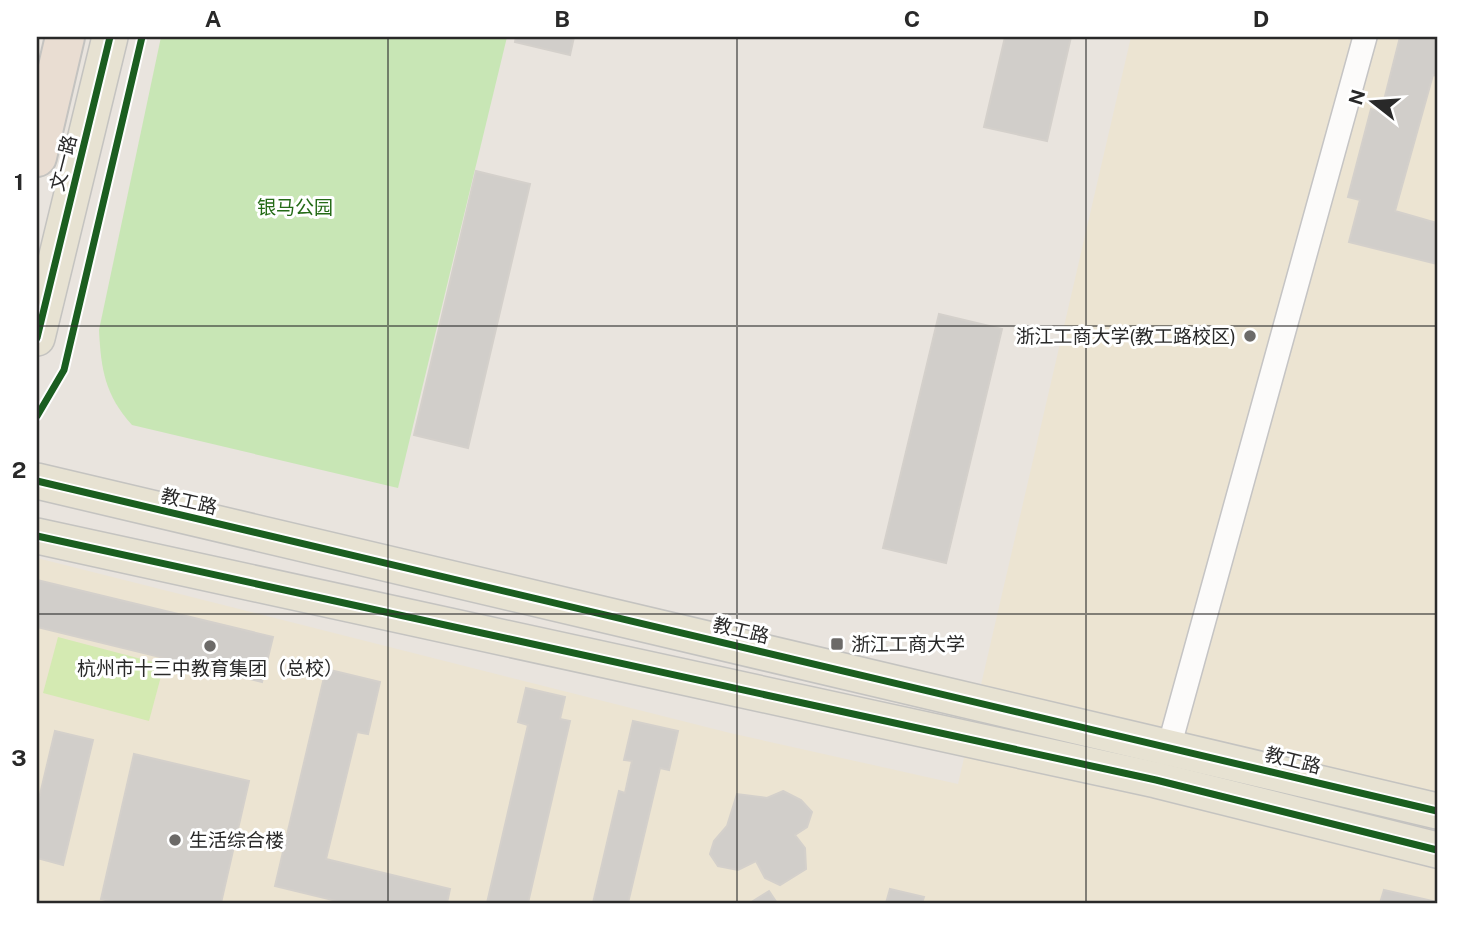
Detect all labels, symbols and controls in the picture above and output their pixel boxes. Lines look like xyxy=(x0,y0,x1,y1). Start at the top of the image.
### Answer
text: A xyxy=(205,5,222,32)
text: B xyxy=(554,5,570,32)
text: C xyxy=(904,5,920,32)
text: D xyxy=(1253,5,1269,32)
north arrow xyxy=(1338,66,1408,136)
text: N xyxy=(1344,87,1369,107)
street label: 文一路 xyxy=(45,133,81,193)
text: 1 xyxy=(14,168,24,195)
park label: 银马公园 xyxy=(257,196,333,218)
place label: 浙江工商大学(教工路校区) xyxy=(1015,325,1236,347)
marker: 浙江工商大学(教工路校区) xyxy=(1242,328,1258,344)
text: 2 xyxy=(12,456,26,483)
street label: 教工路 xyxy=(159,484,219,518)
street label: 教工路 xyxy=(711,613,771,647)
place label: 浙江工商大学 xyxy=(851,633,965,655)
marker: 浙江工商大学 xyxy=(829,636,845,652)
marker: 杭州市十三中教育集团（总校） xyxy=(202,638,218,654)
place label: 杭州市十三中教育集团（总校） xyxy=(77,657,343,679)
street label: 教工路 xyxy=(1263,742,1323,778)
text: 3 xyxy=(11,744,27,771)
place label: 生活综合楼 xyxy=(189,829,284,851)
marker: 生活综合楼 xyxy=(167,832,183,848)

